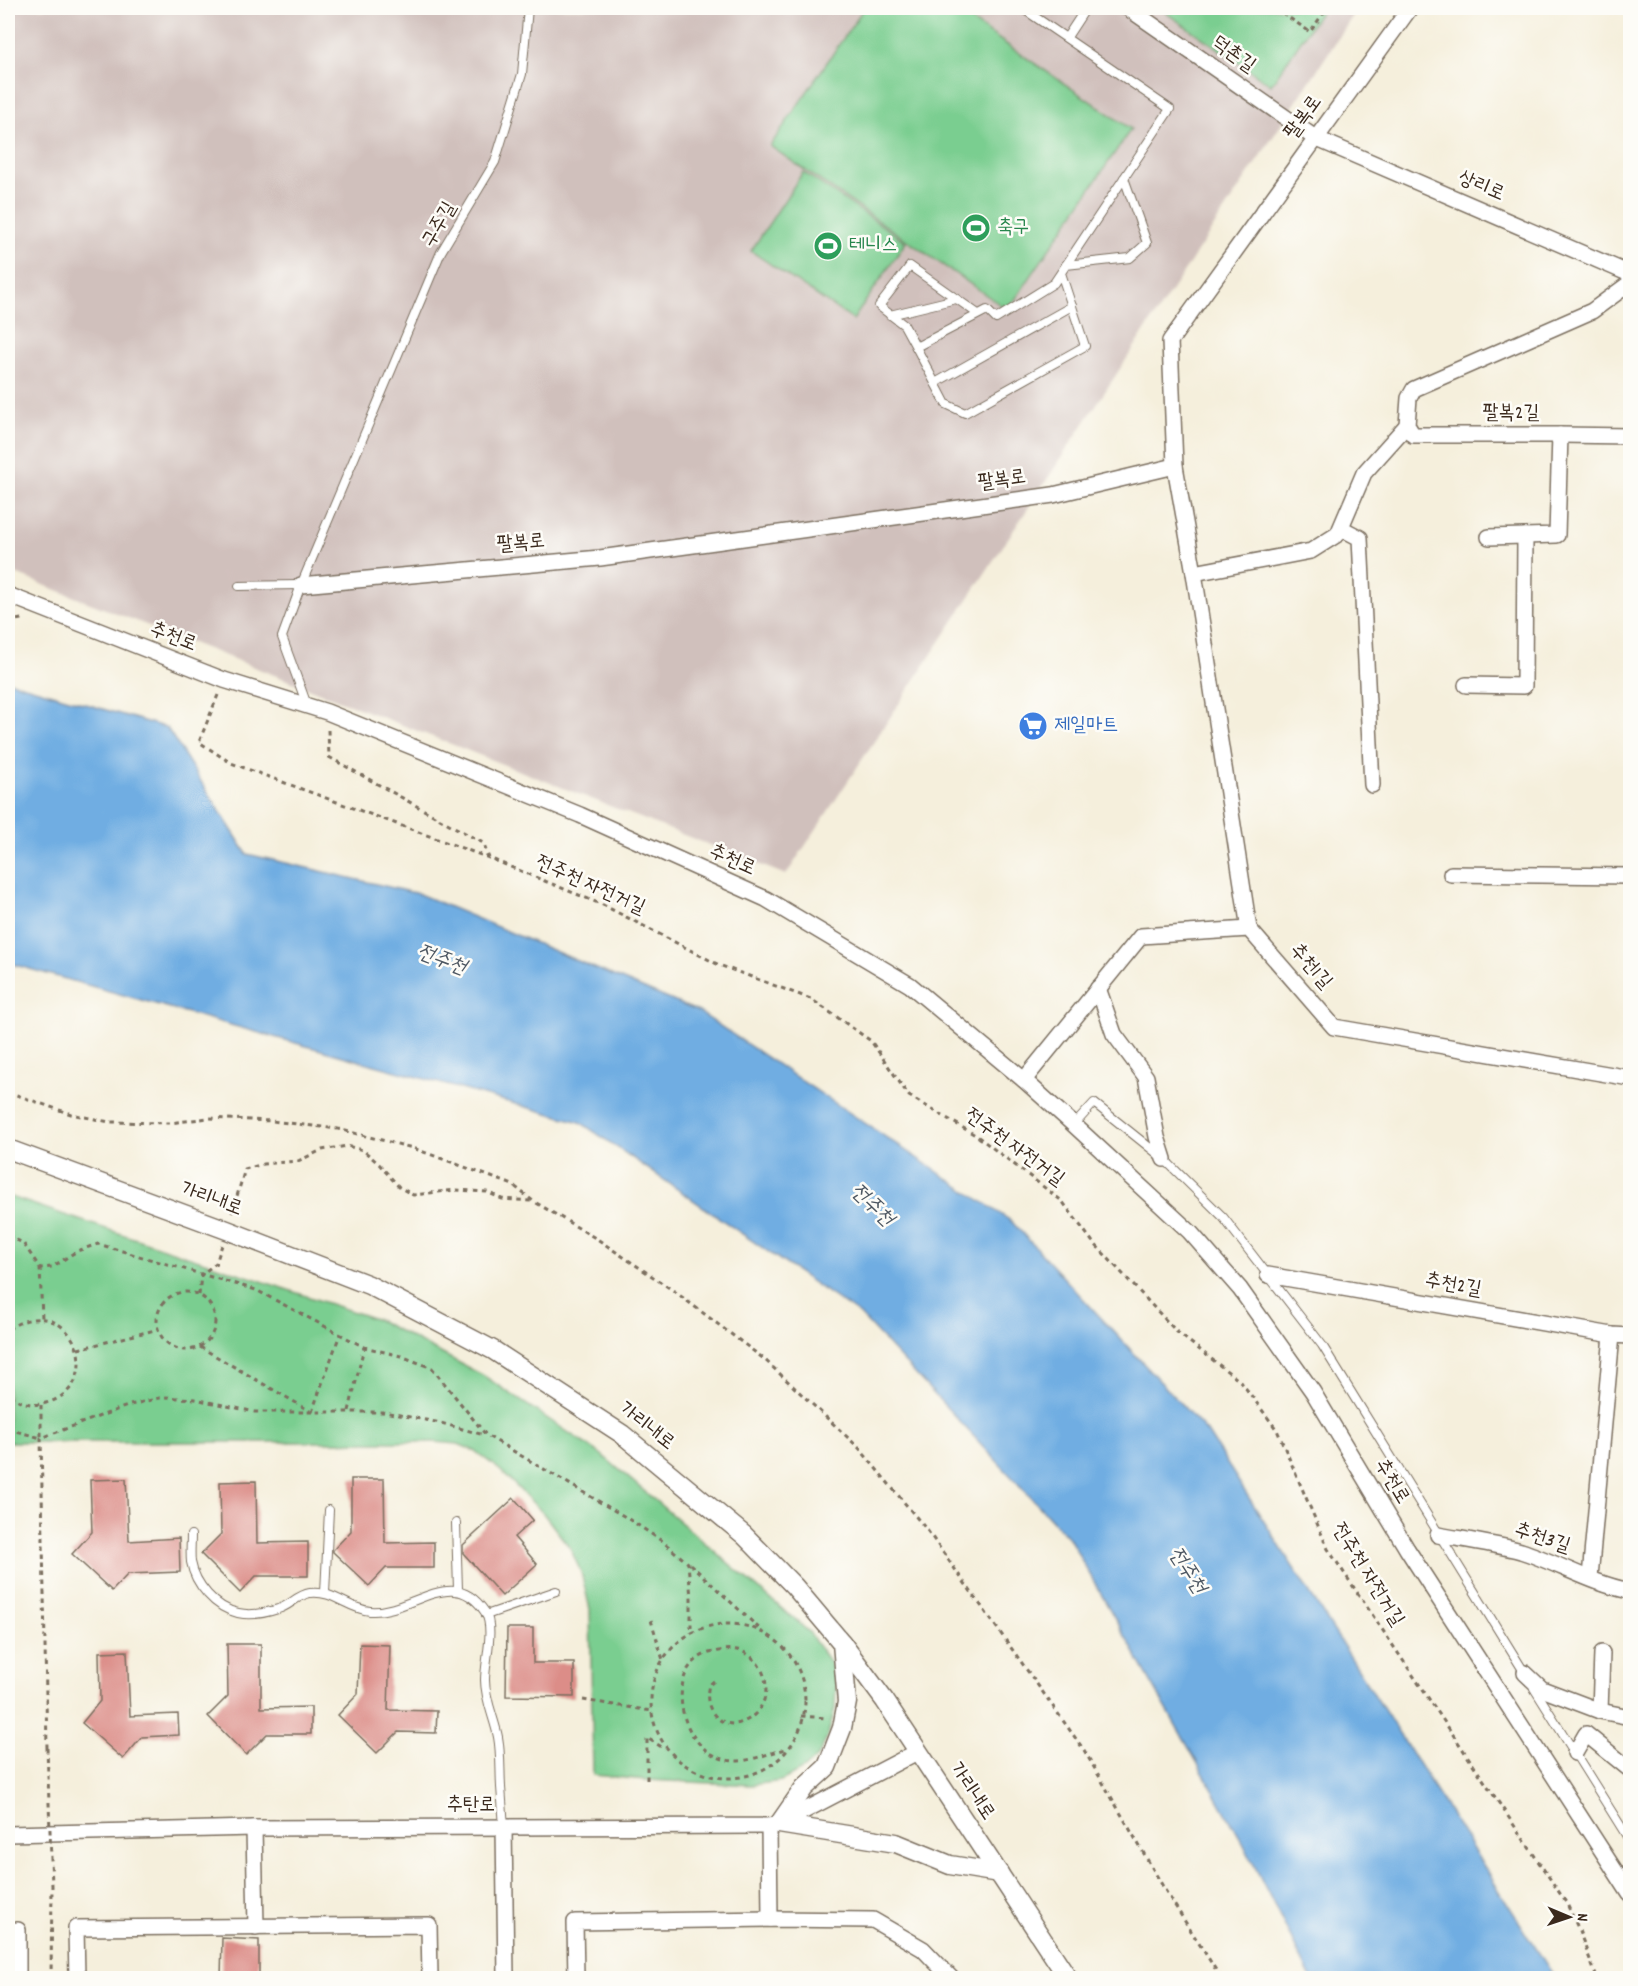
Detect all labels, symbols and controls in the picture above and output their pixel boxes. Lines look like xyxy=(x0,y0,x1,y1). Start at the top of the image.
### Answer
street label: 덕촌길 xyxy=(1205,30,1261,80)
street label: 팔복로 xyxy=(1278,90,1330,146)
street label: 상리로 xyxy=(1453,165,1509,209)
street label: 구주길 xyxy=(416,197,464,253)
sports icon: 축구 xyxy=(960,212,992,244)
place label: 축구 xyxy=(997,214,1029,242)
sports icon: 테니스 xyxy=(812,230,844,262)
place label: 테니스 xyxy=(849,232,897,260)
street label: 팔복2길 xyxy=(1482,400,1540,428)
street label: 팔복로 xyxy=(976,464,1028,498)
street label: 팔복로 xyxy=(496,528,546,560)
street label: 추천로 xyxy=(145,616,201,660)
supermarket icon: 제일마트 xyxy=(1017,710,1049,742)
place label: 제일마트 xyxy=(1054,712,1118,740)
street label: 추천로 xyxy=(704,838,760,884)
street label: 전주천 자전거길 xyxy=(531,849,649,923)
water label: 전주천 xyxy=(412,938,472,985)
street label: 추천1길 xyxy=(1282,938,1338,996)
street label: 전주천 자전거길 xyxy=(958,1102,1070,1194)
street label: 가리내로 xyxy=(176,1176,246,1224)
water label: 전주천 xyxy=(842,1178,901,1236)
street label: 추천2길 xyxy=(1422,1267,1484,1305)
street label: 가리내로 xyxy=(612,1396,680,1458)
street label: 추천로 xyxy=(1367,1454,1415,1510)
street label: 추천3길 xyxy=(1510,1517,1574,1561)
street label: 전주천 자전거길 xyxy=(1324,1518,1410,1632)
water label: 전주천 xyxy=(1160,1542,1214,1602)
street label: 가리내로 xyxy=(941,1757,1001,1827)
street label: 추탄로 xyxy=(447,1792,495,1820)
north arrow xyxy=(1539,1887,1599,1947)
text: N xyxy=(1570,1913,1593,1922)

